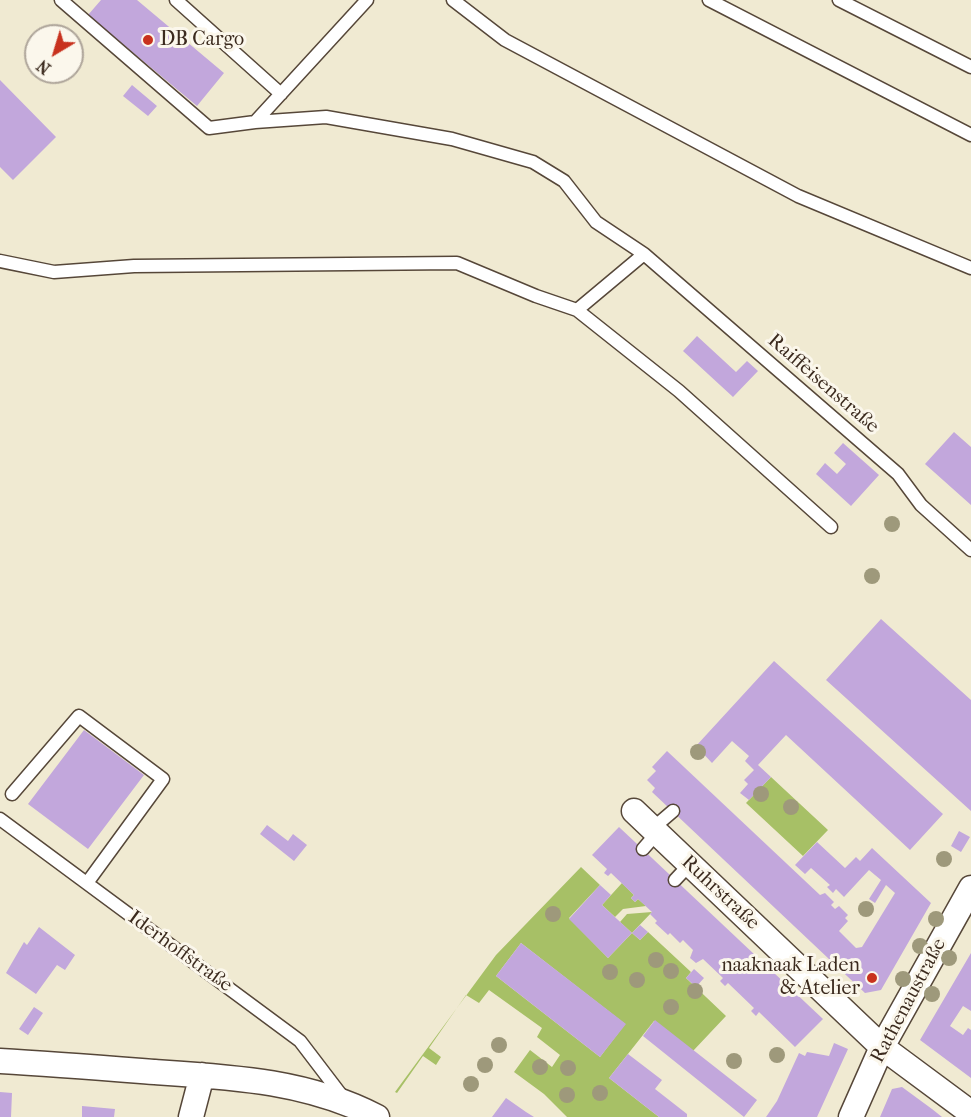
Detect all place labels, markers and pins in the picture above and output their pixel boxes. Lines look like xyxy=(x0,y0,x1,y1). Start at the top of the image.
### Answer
place label: DB Cargo xyxy=(160,28,244,52)
marker: DB Cargo xyxy=(141,33,155,47)
place label: naaknaak Laden & Atelier xyxy=(721,954,860,1001)
marker: naaknaak Laden & Atelier xyxy=(865,971,879,985)

